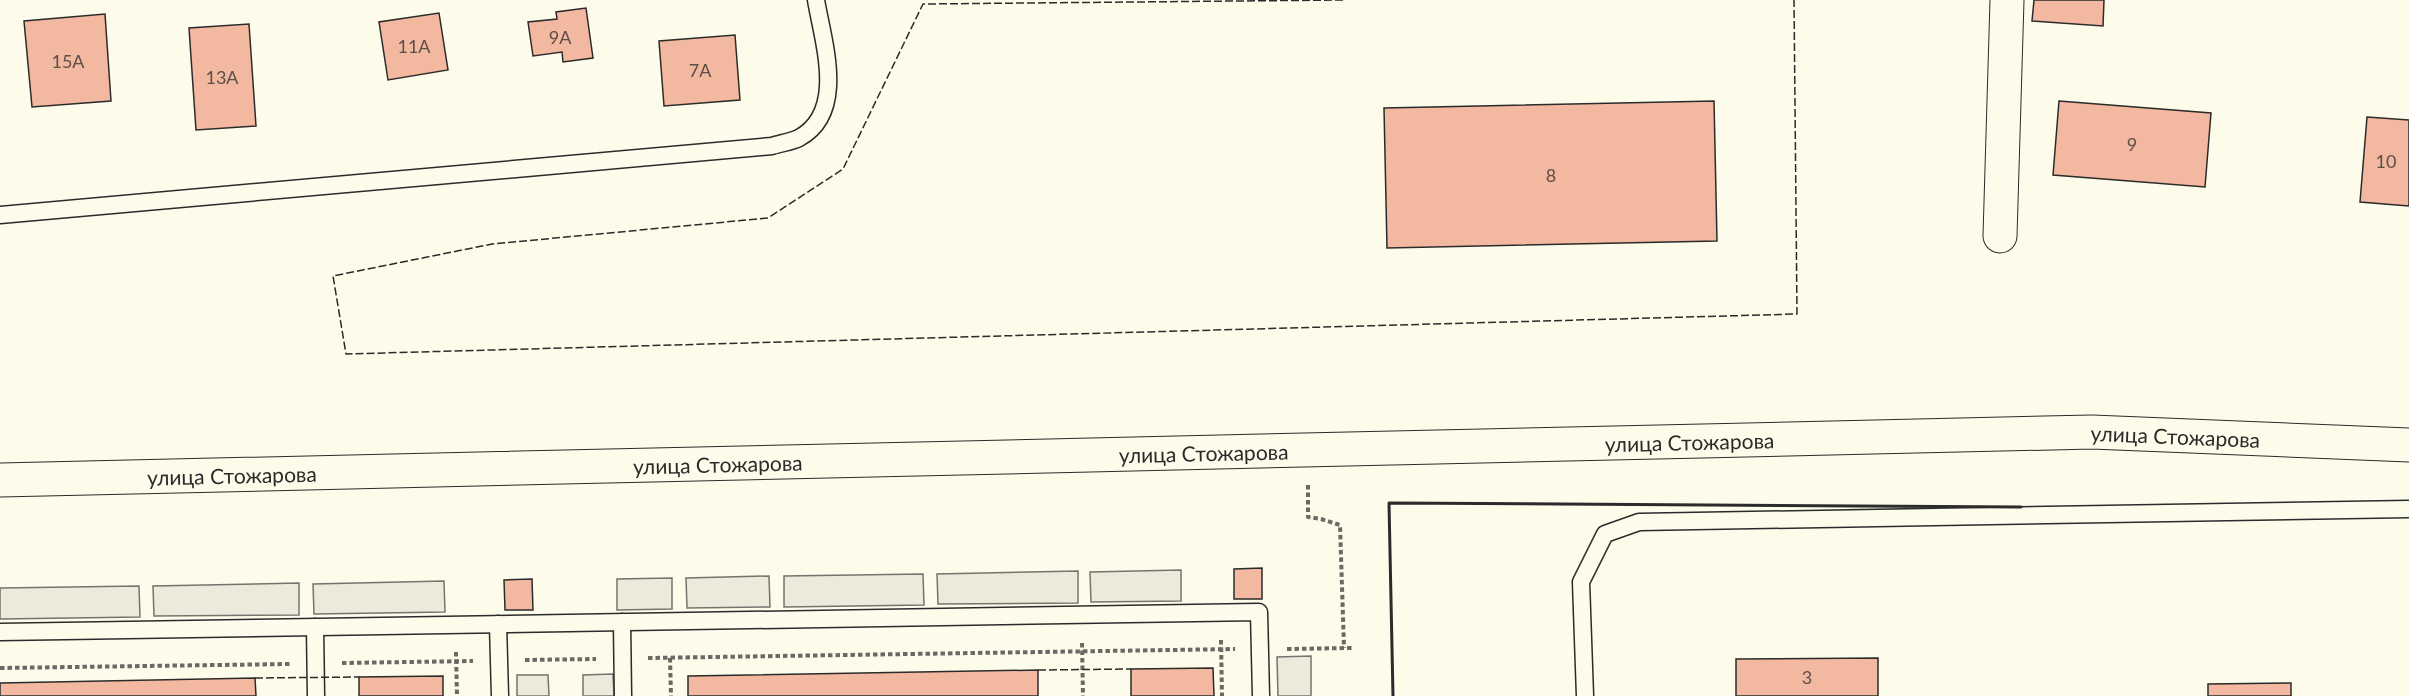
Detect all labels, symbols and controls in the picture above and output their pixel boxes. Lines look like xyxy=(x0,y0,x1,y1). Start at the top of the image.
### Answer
house number: 9А xyxy=(549,26,572,48)
house number: 11А xyxy=(397,35,431,57)
house number: 15А xyxy=(51,50,85,72)
house number: 7А xyxy=(689,59,712,81)
house number: 13А xyxy=(205,66,239,88)
house number: 9 xyxy=(2127,133,2137,155)
house number: 10 xyxy=(2376,150,2396,172)
house number: 8 xyxy=(1546,164,1556,186)
street label: улица Стожарова xyxy=(2090,419,2261,451)
street label: улица Стожарова xyxy=(1604,427,1775,456)
street label: улица Стожарова xyxy=(1119,438,1289,467)
street label: улица Стожарова xyxy=(633,449,803,478)
street label: улица Стожарова xyxy=(147,460,317,489)
house number: 3 xyxy=(1802,666,1812,688)

